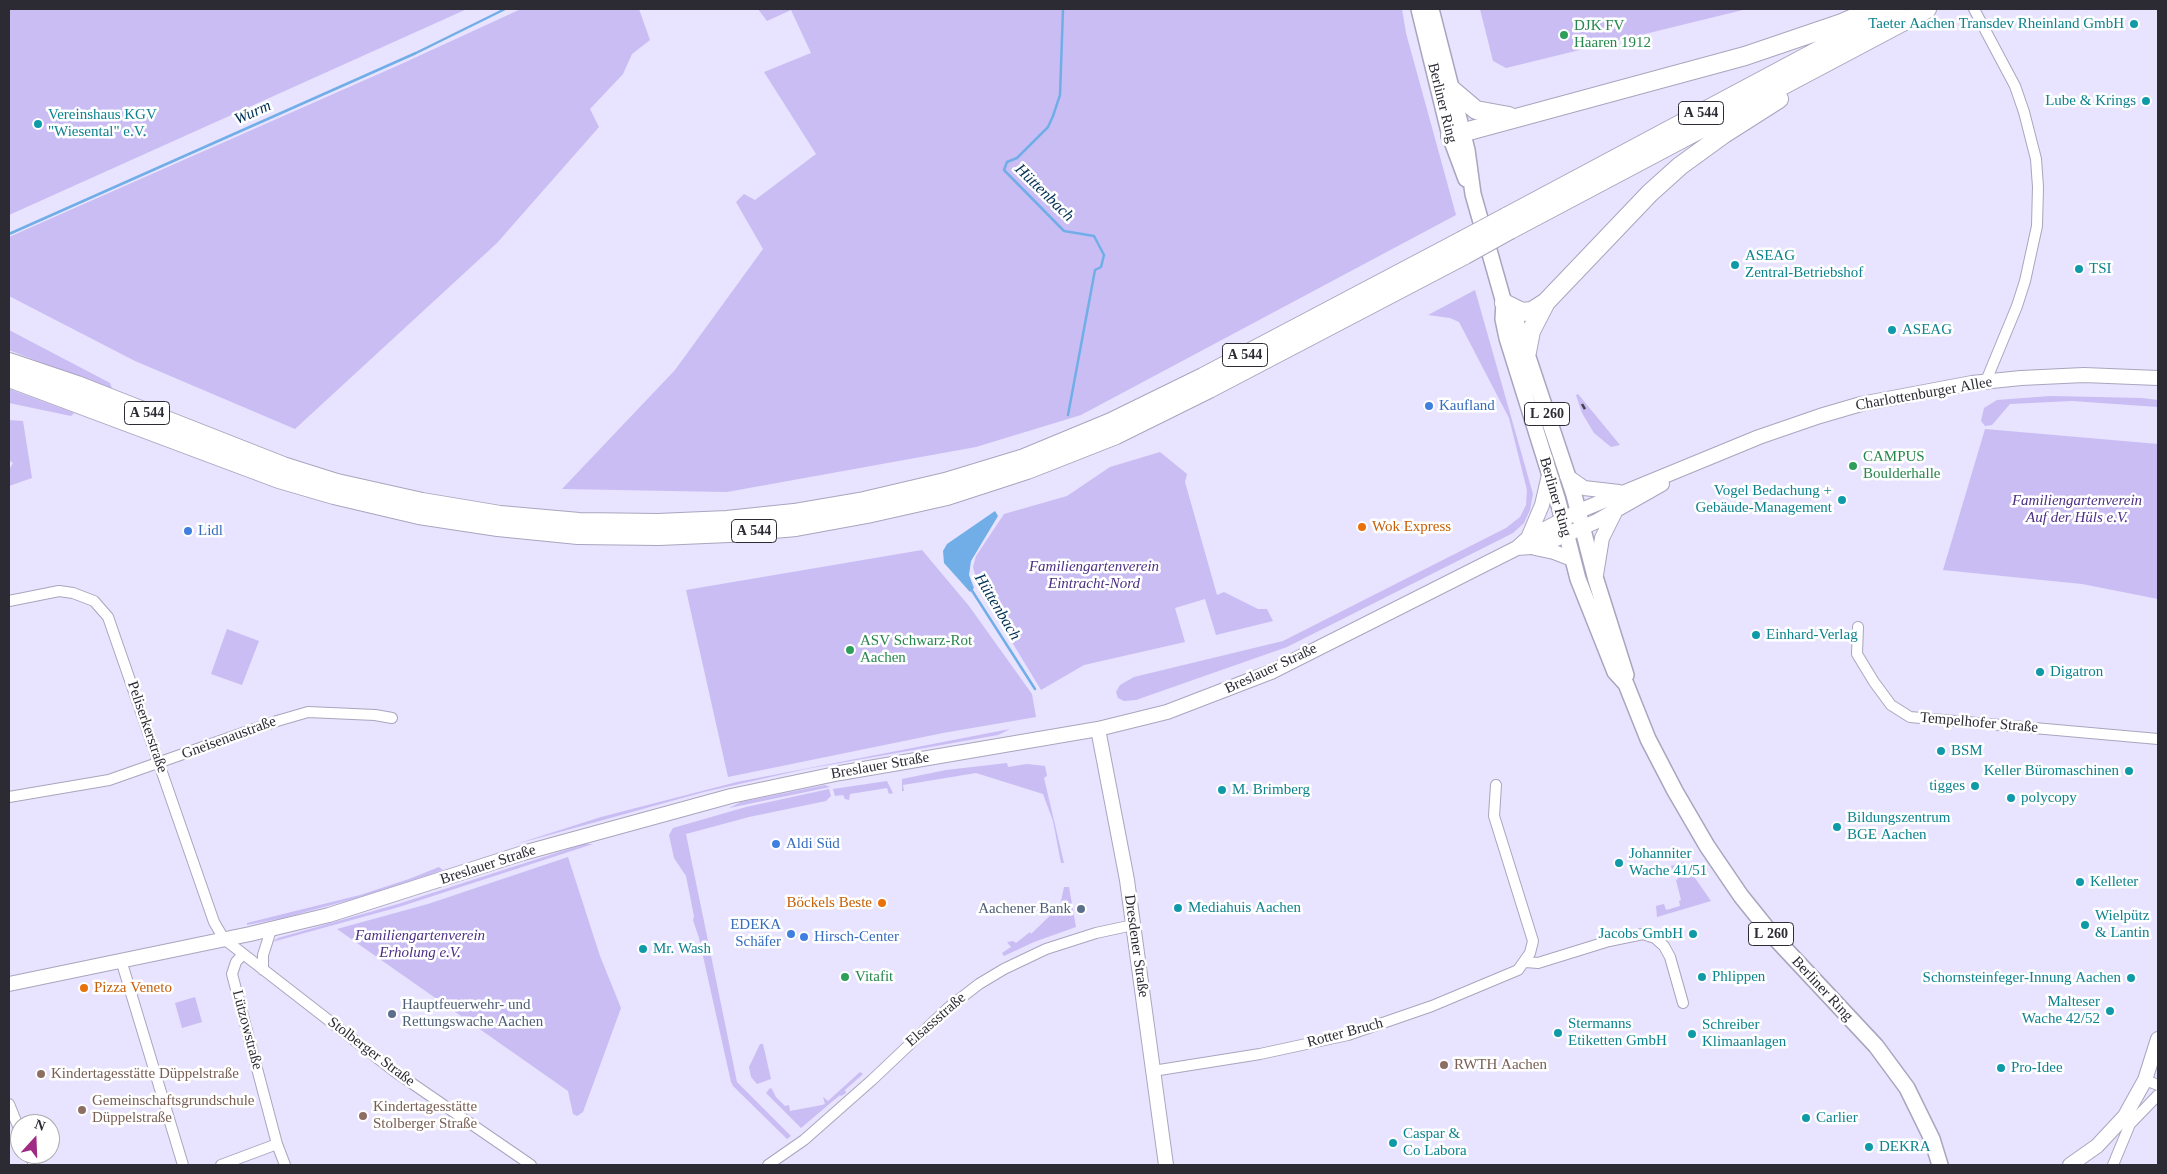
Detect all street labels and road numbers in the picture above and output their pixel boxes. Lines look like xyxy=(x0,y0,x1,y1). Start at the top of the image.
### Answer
street label: Berliner Ring xyxy=(1423,61,1461,145)
road number: A 544 xyxy=(1678,102,1724,125)
road number: A 544 xyxy=(1222,344,1268,366)
street label: Charlottenburger Allee xyxy=(1854,373,1994,415)
road number: A 544 xyxy=(124,402,170,424)
road number: L 260 xyxy=(1524,402,1570,426)
street label: Berliner Ring xyxy=(1535,455,1575,539)
road number: A 544 xyxy=(732,520,776,542)
street label: Breslauer Straße xyxy=(1222,640,1320,698)
street label: Peliserkerstraße xyxy=(123,679,171,775)
street label: Tempelhofer Straße xyxy=(1919,709,2039,737)
street label: Gneisenaustraße xyxy=(179,713,279,763)
street label: Breslauer Straße xyxy=(829,748,931,784)
street label: Breslauer Straße xyxy=(438,841,538,889)
street label: Dresdener Straße xyxy=(1120,893,1152,999)
road number: L 260 xyxy=(1748,922,1794,946)
street label: Berliner Ring xyxy=(1787,953,1857,1025)
street label: Lützowstraße xyxy=(228,988,266,1072)
street label: Elsassstraße xyxy=(902,989,970,1051)
street label: Stolberger Straße xyxy=(324,1013,418,1091)
street label: Rotter Bruch xyxy=(1305,1014,1385,1052)

